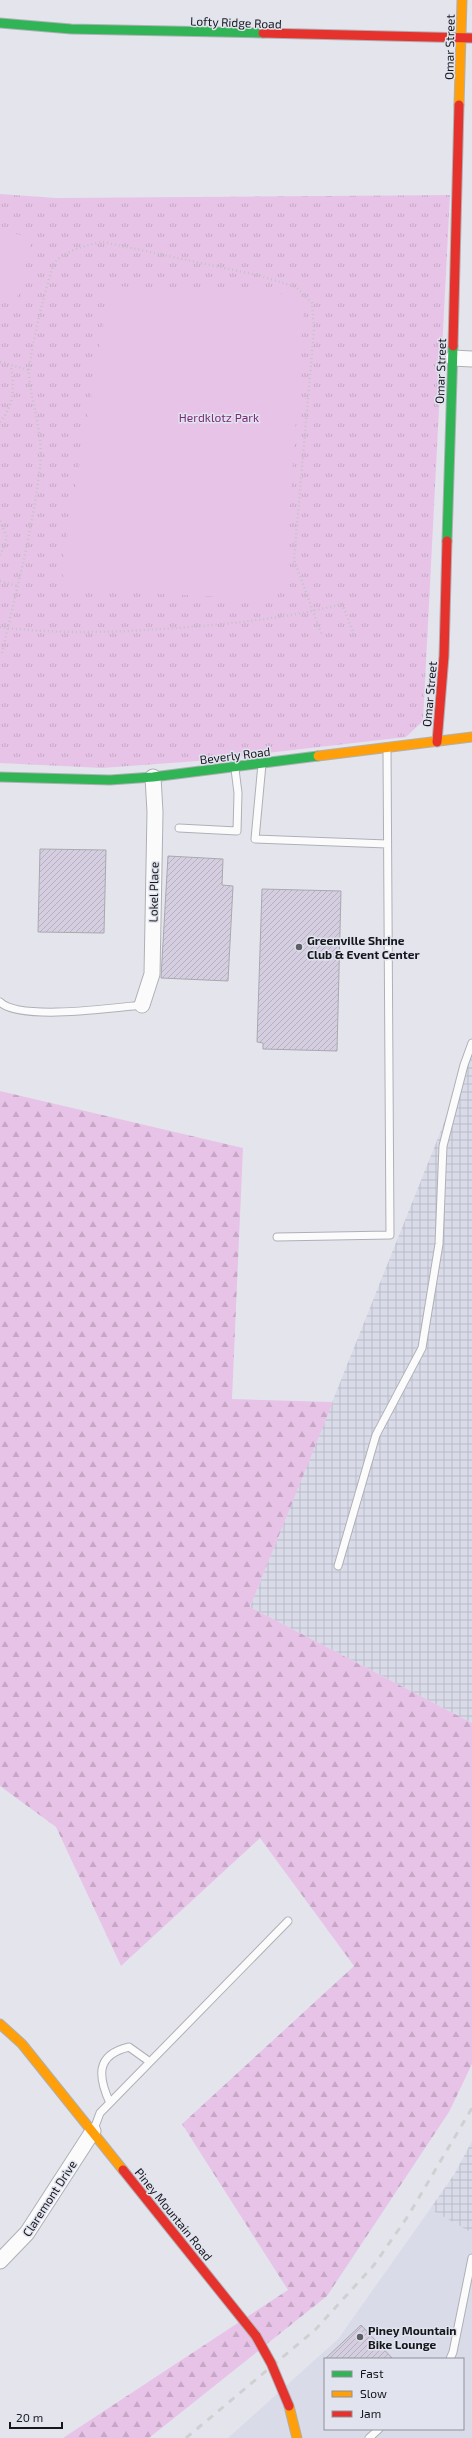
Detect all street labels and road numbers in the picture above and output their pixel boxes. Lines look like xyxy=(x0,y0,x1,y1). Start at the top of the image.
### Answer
street label: Lofty Ridge Road xyxy=(190,13,282,31)
street label: Omar Street xyxy=(441,14,457,80)
street label: Omar Street xyxy=(432,337,448,404)
street label: Omar Street xyxy=(419,660,439,727)
street label: Beverly Road xyxy=(199,744,271,766)
street label: Lokel Place xyxy=(145,862,161,922)
street label: Claremont Drive xyxy=(19,2157,79,2239)
street label: Piney Mountain Road xyxy=(132,2165,216,2263)

